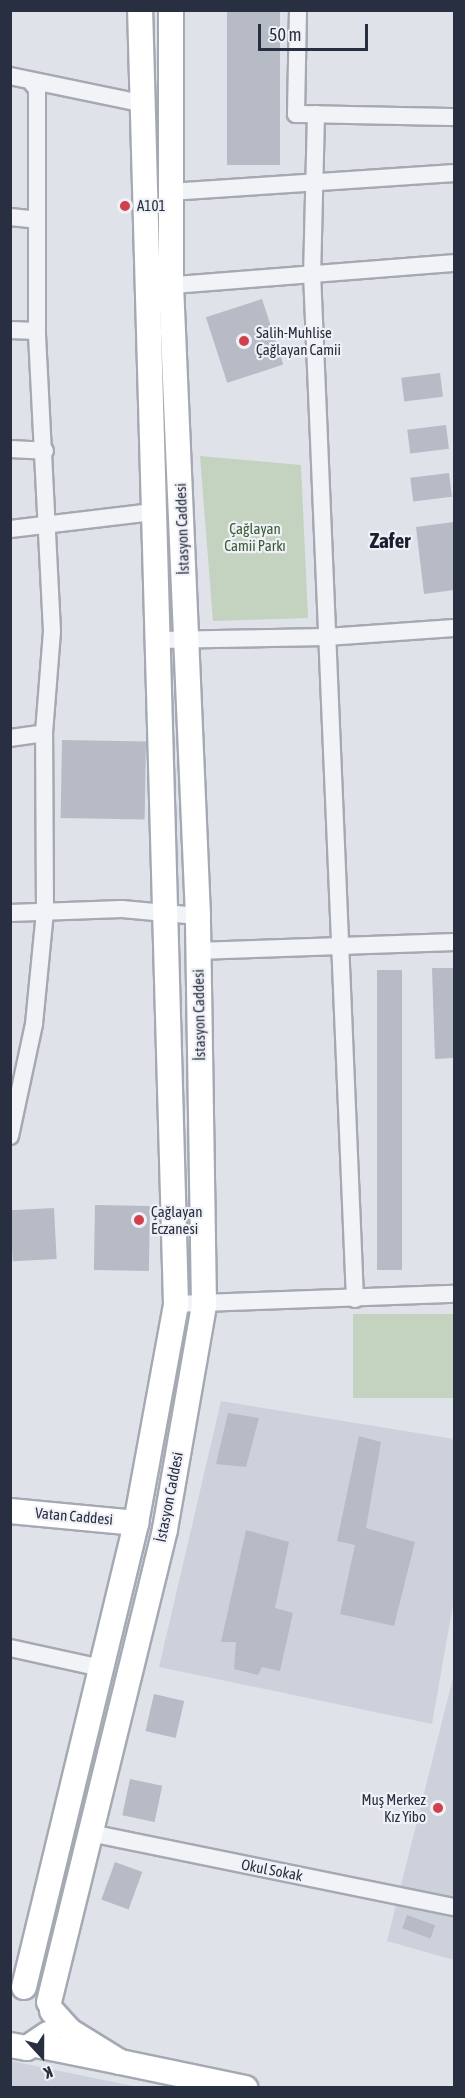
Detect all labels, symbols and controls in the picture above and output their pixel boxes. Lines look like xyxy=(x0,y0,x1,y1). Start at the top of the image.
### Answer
scale bar xyxy=(261,12,370,50)
text: 50 m xyxy=(269,24,301,45)
place label: A101 xyxy=(137,197,165,215)
marker: A101 xyxy=(118,199,132,213)
place label: Salih-Muhlise Çağlayan Camii xyxy=(256,323,341,358)
marker: Salih-Muhlise Çağlayan Camii xyxy=(237,334,251,348)
street label: İstasyon Caddesi xyxy=(171,483,193,575)
park label: Çağlayan Camii Parkı xyxy=(224,519,286,554)
district label: Zafer xyxy=(370,527,410,553)
street label: İstasyon Caddesi xyxy=(189,969,209,1061)
place label: Çağlayan Eczanesi xyxy=(151,1202,202,1237)
marker: Çağlayan Eczanesi xyxy=(132,1213,146,1227)
street label: İstasyon Caddesi xyxy=(151,1450,187,1544)
street label: Vatan Caddesi xyxy=(34,1504,114,1528)
place label: Muş Merkez Kız Yibo xyxy=(362,1790,426,1825)
marker: Muş Merkez Kız Yibo xyxy=(431,1801,445,1815)
street label: Okul Sokak xyxy=(240,1855,304,1885)
north arrow xyxy=(12,2026,72,2086)
text: K xyxy=(42,2063,55,2083)

